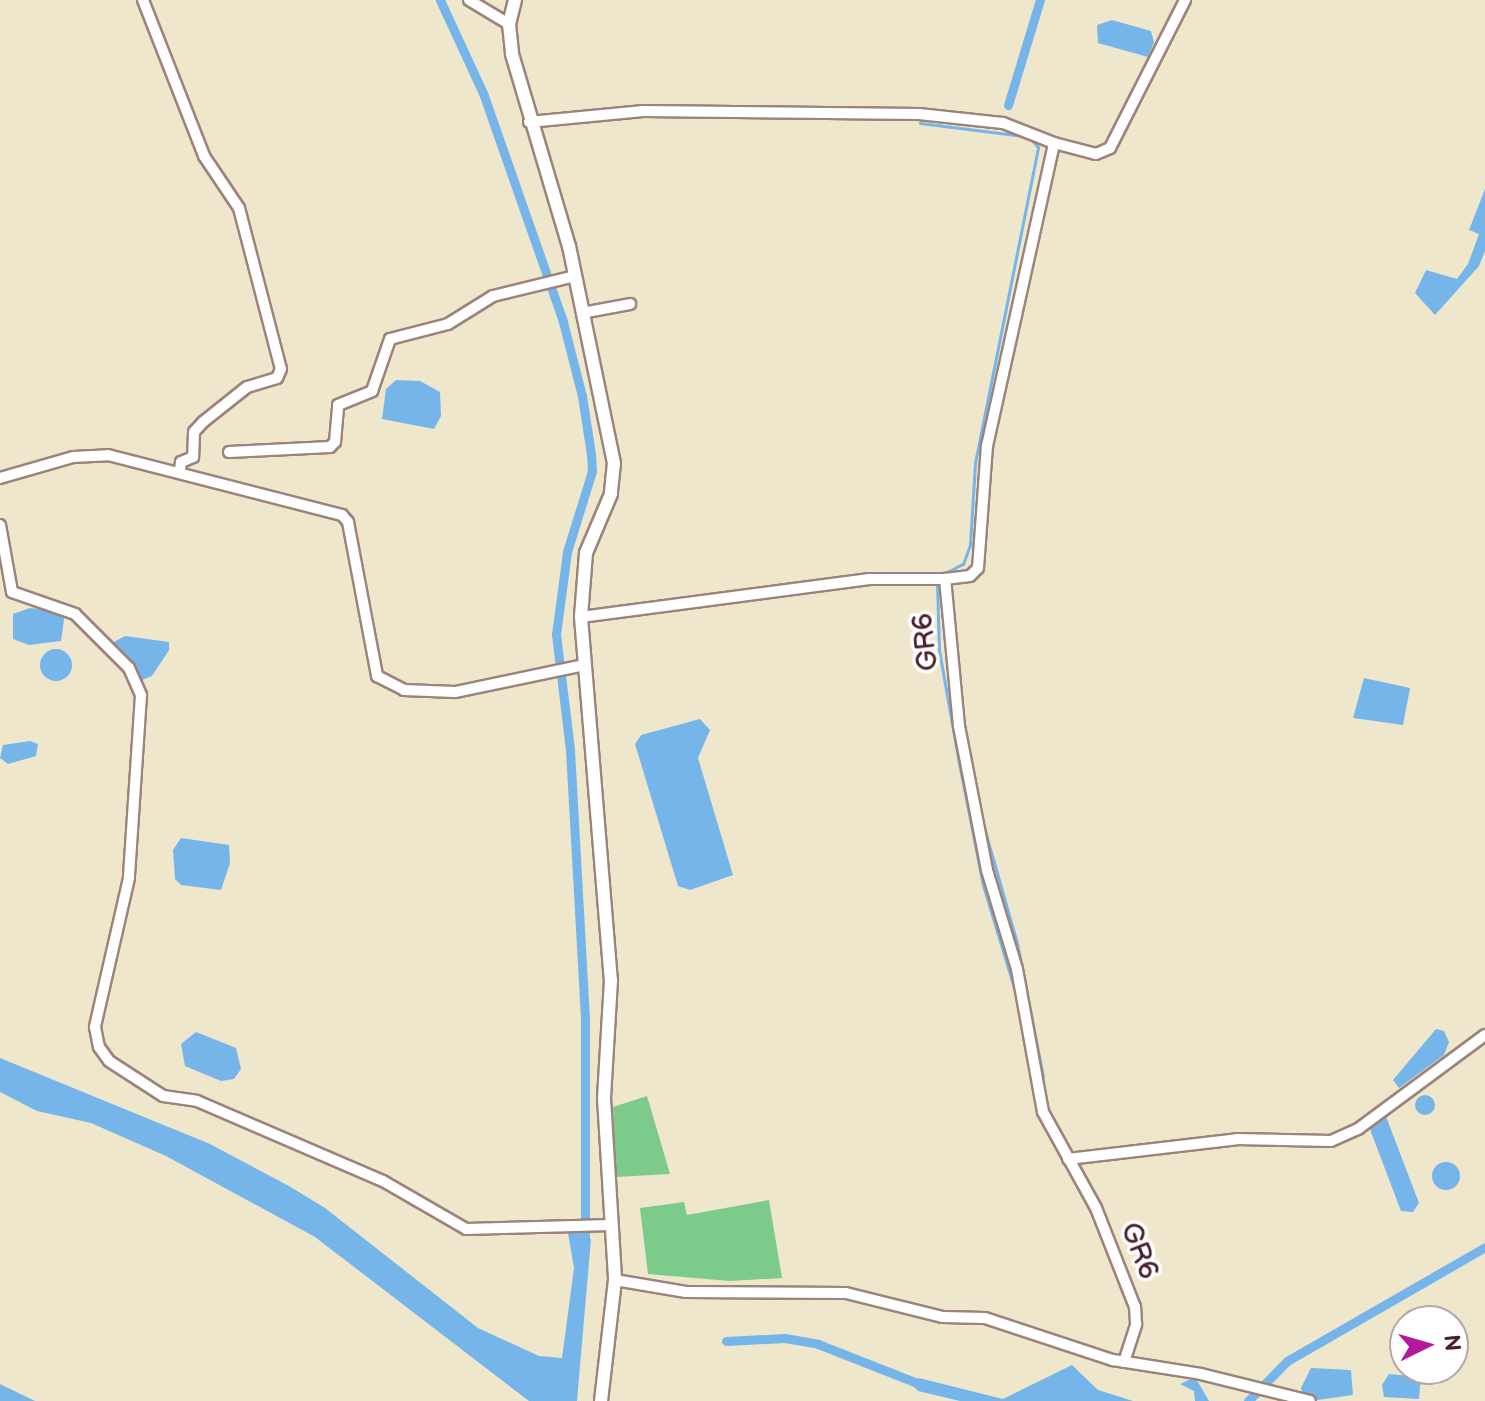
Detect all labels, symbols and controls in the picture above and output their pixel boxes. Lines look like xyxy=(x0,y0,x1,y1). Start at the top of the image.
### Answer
street label: GR6 xyxy=(906,611,946,673)
street label: GR6 xyxy=(1113,1218,1165,1284)
north arrow xyxy=(1389,1305,1469,1385)
text: N xyxy=(1437,1334,1466,1352)

